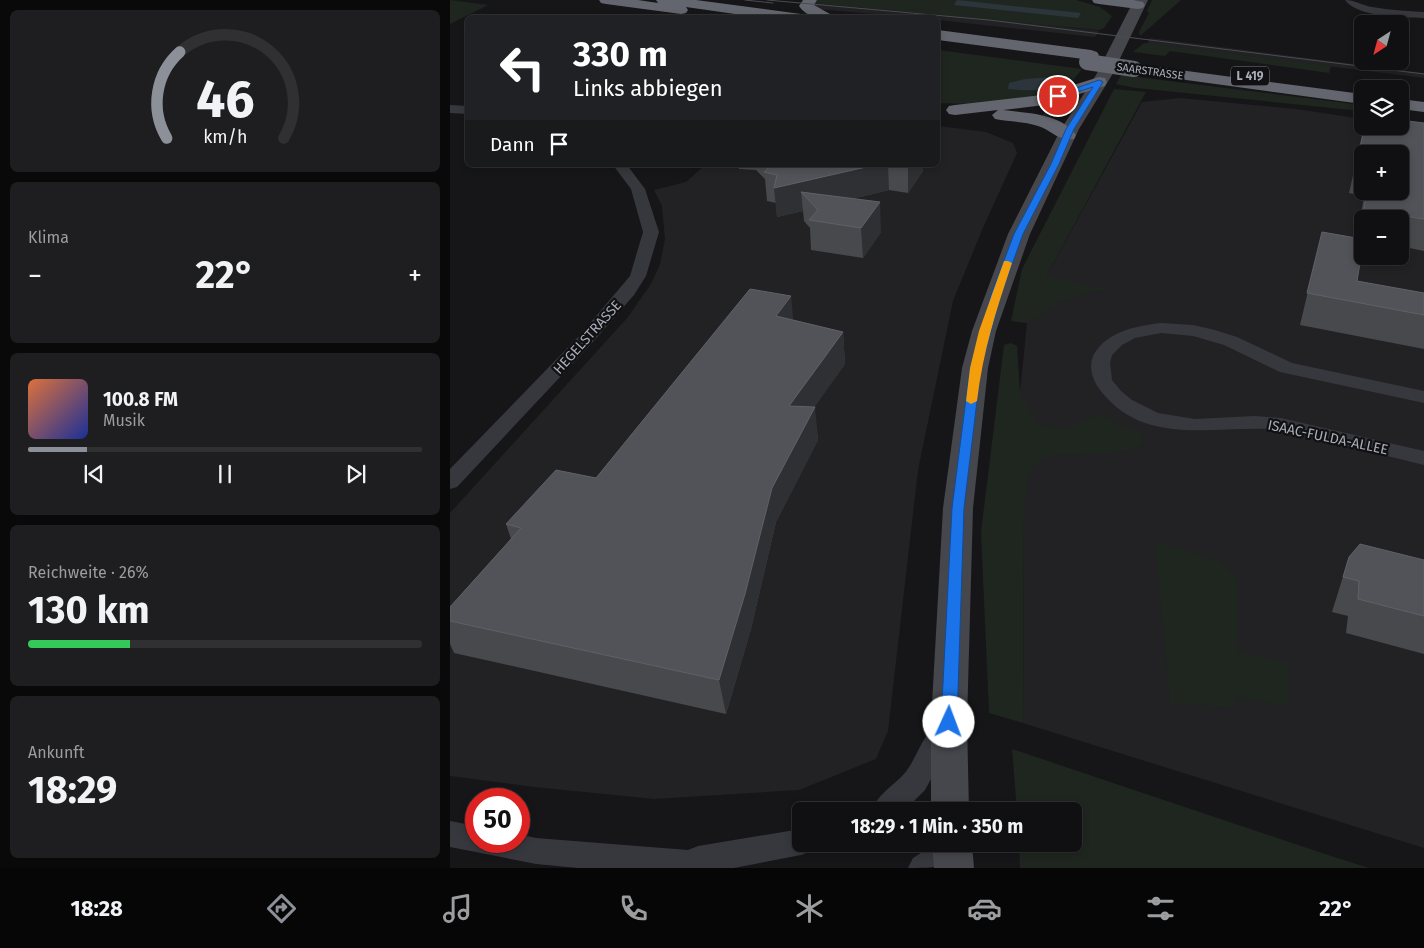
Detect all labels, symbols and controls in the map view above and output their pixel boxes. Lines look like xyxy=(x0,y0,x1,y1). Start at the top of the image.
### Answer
north arrow xyxy=(1354,15,1409,70)
map controls xyxy=(1354,15,1409,265)
text: 330 m xyxy=(573,33,668,75)
icon: left xyxy=(490,35,555,100)
street label: SAARSTRASSE xyxy=(1116,60,1184,83)
road number: L 419 xyxy=(1231,66,1269,85)
text: 46 xyxy=(196,68,254,131)
text: Links abbiegen xyxy=(573,75,723,102)
pin xyxy=(1037,75,1079,117)
button: layers xyxy=(1354,80,1409,135)
icon: arrive xyxy=(1044,82,1072,110)
text: km/h xyxy=(203,126,247,148)
icon: arrive xyxy=(545,130,573,158)
text: Dann xyxy=(490,133,535,156)
button: + xyxy=(1354,145,1409,200)
button: − xyxy=(1354,210,1409,265)
text: Klima xyxy=(28,228,69,247)
text: 22° xyxy=(195,252,255,298)
text: − xyxy=(28,259,42,292)
text: + xyxy=(408,259,422,292)
street label: HEGELSTRASSE xyxy=(550,297,625,378)
text: 100.8 FM xyxy=(103,388,178,411)
text: Musik xyxy=(103,411,145,430)
street label: ISAAC-FULDA-ALLEE xyxy=(1266,416,1390,459)
icon: previous xyxy=(80,460,108,488)
icon: pause xyxy=(211,460,239,488)
icon: next xyxy=(342,460,370,488)
text: Reichweite · 26% xyxy=(28,563,149,582)
text: 130 km xyxy=(28,587,150,633)
position arrow xyxy=(922,695,974,747)
text: Ankunft xyxy=(28,743,84,762)
text: 18:29 xyxy=(28,767,117,813)
speed limit sign: 50 xyxy=(465,788,530,853)
text: 18:29 · 1 Min. · 350 m xyxy=(851,815,1023,838)
icon: directions xyxy=(264,891,299,926)
icon: music xyxy=(440,891,475,926)
icon: phone xyxy=(616,891,651,926)
icon: climate xyxy=(792,891,827,926)
icon: car xyxy=(967,891,1002,926)
icon: filters xyxy=(1143,891,1178,926)
text: 18:28 xyxy=(70,895,123,922)
text: 22° xyxy=(1319,895,1353,922)

